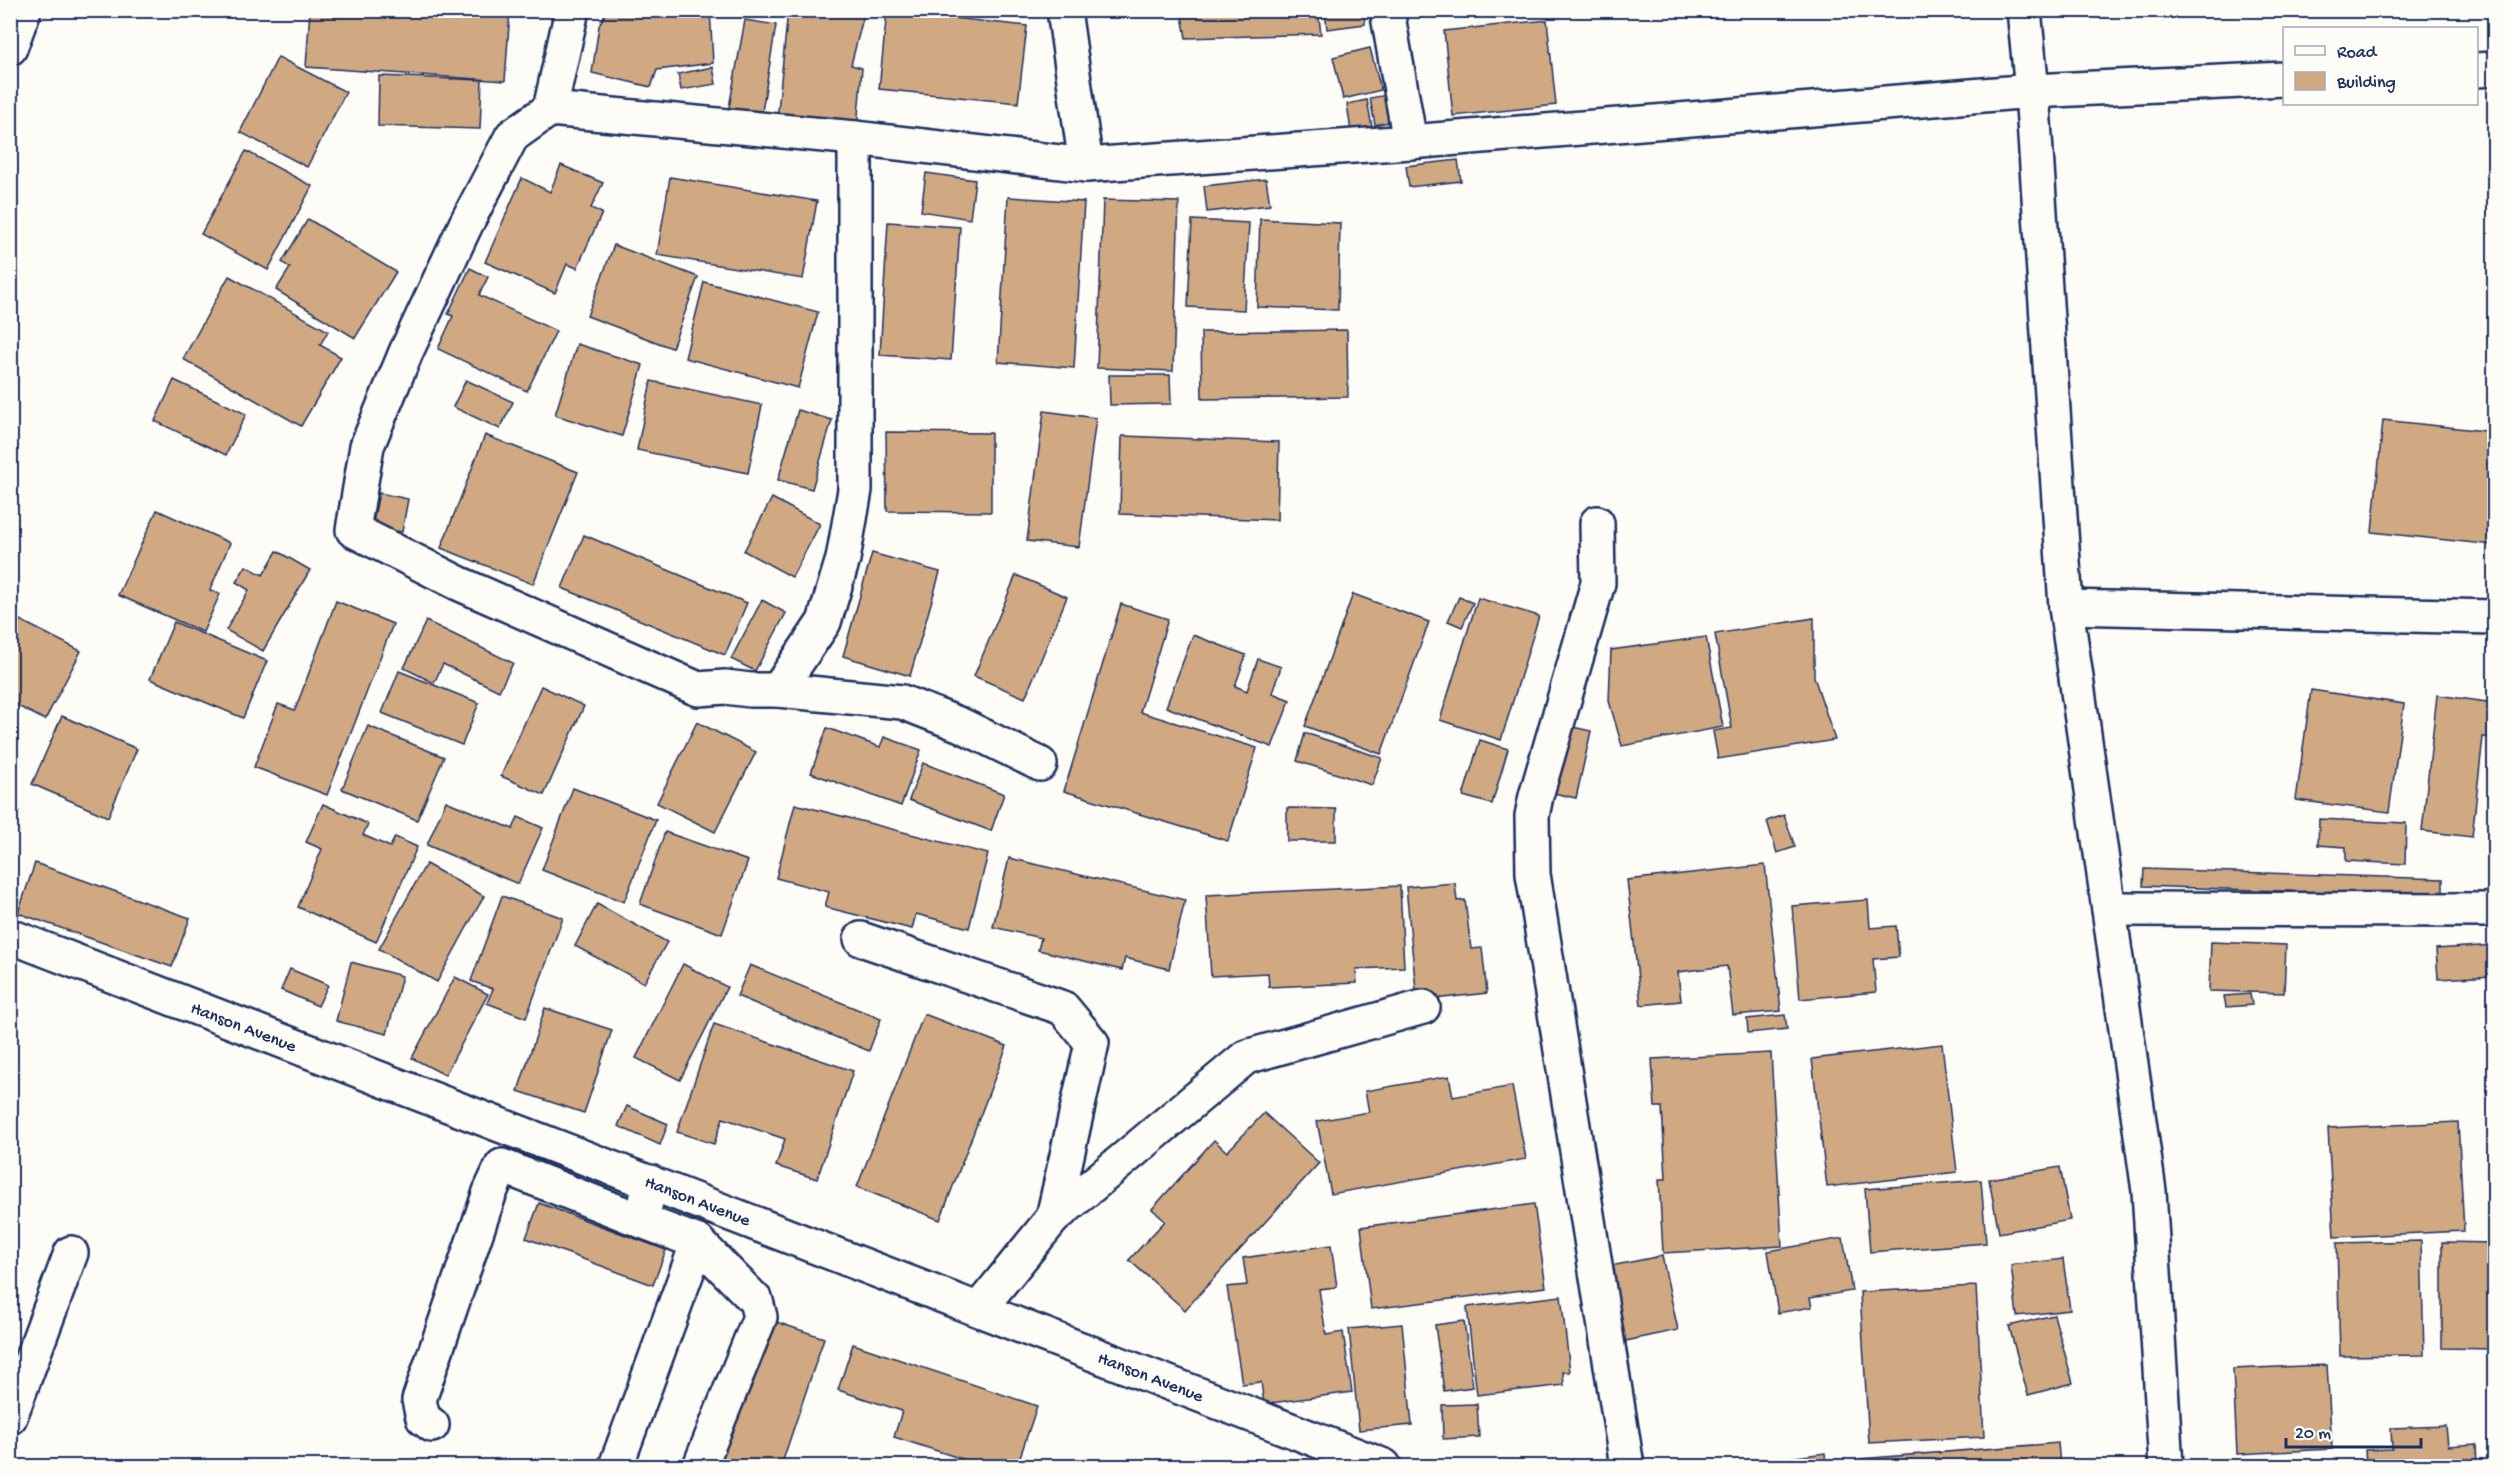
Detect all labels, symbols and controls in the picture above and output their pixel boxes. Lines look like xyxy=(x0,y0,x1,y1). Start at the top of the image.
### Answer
legend xyxy=(2283,27,2478,105)
text: Road xyxy=(2337,43,2378,64)
text: Building xyxy=(2336,73,2396,94)
street label: Hanson Avenue xyxy=(187,999,300,1058)
street label: Hanson Avenue xyxy=(641,1173,754,1232)
street label: Hanson Avenue xyxy=(1094,1349,1207,1408)
scale bar xyxy=(2286,1411,2421,1449)
text: 20 m xyxy=(2295,1424,2331,1445)

